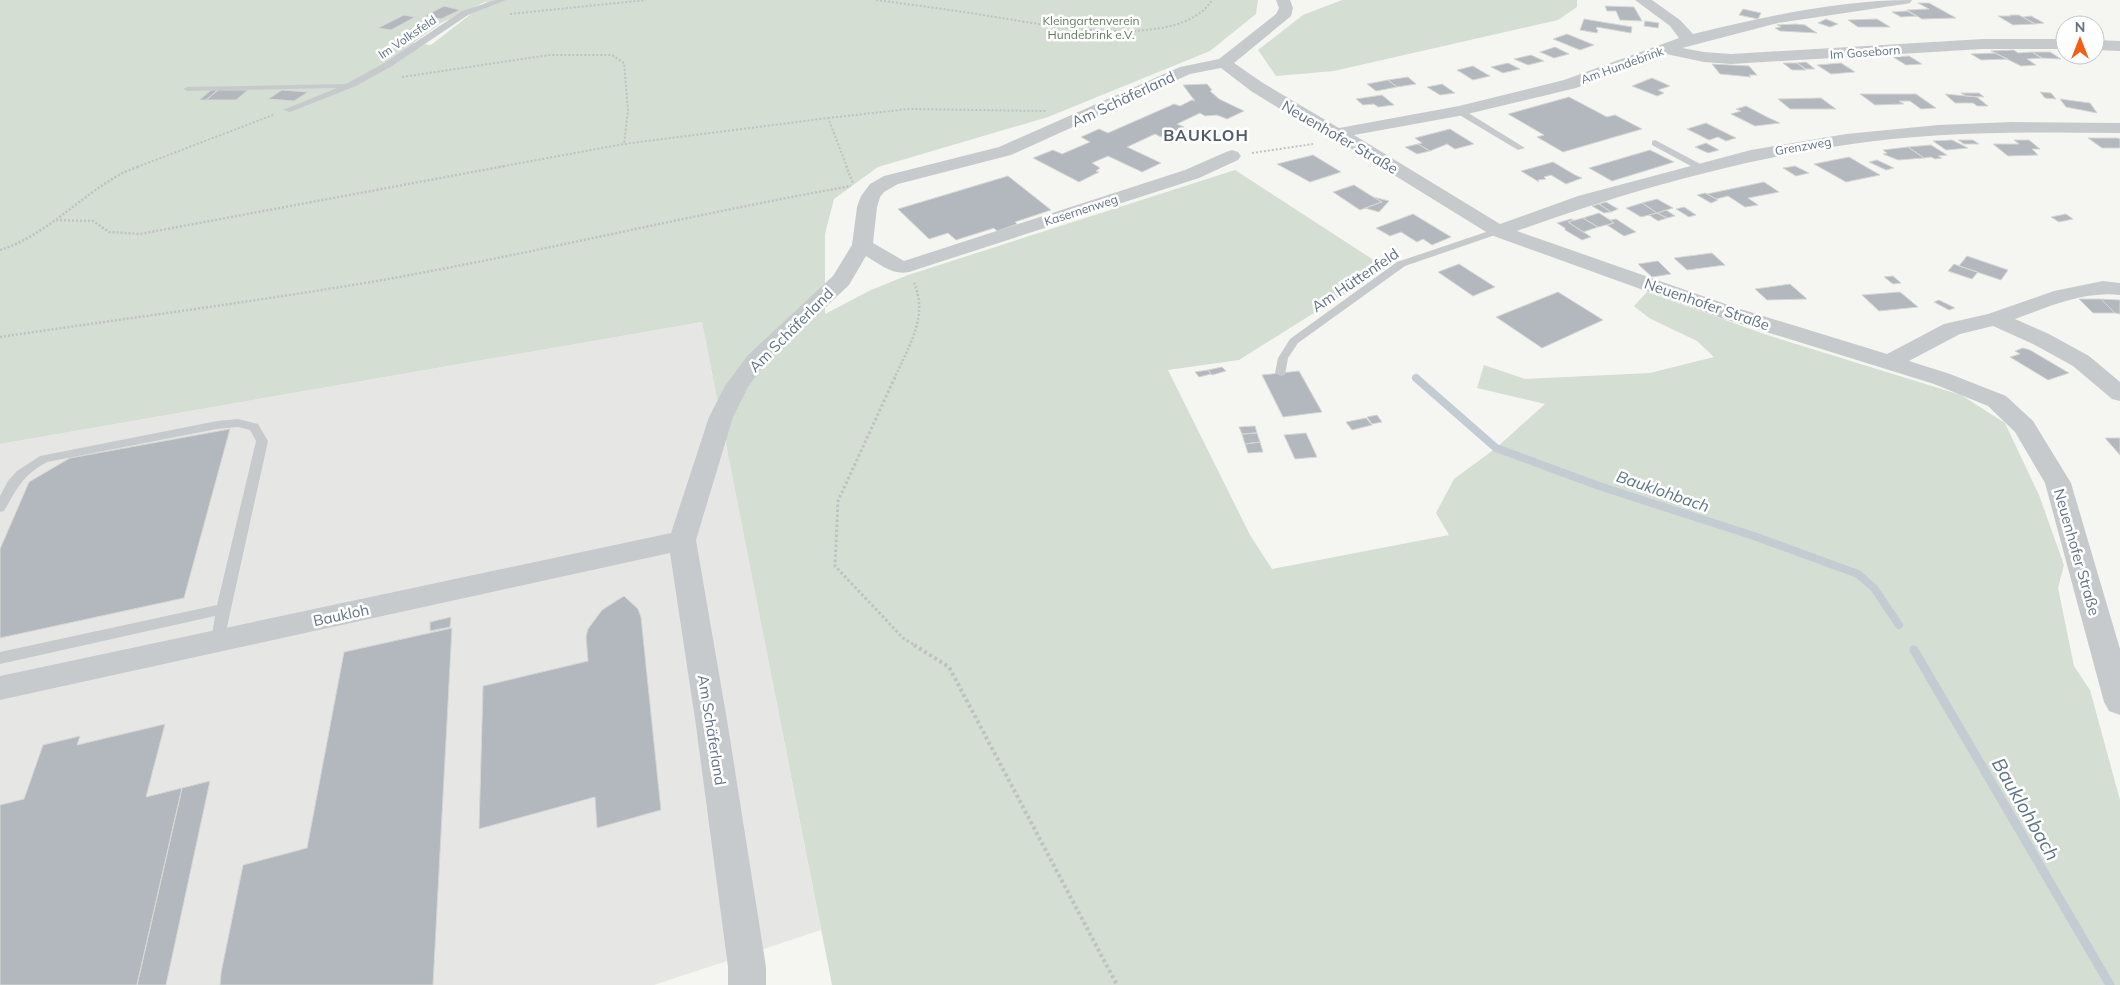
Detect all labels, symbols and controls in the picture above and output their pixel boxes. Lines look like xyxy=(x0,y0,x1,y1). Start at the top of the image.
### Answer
street label: Im Volksfeld xyxy=(375,12,439,62)
park label: Kleingartenverein Hundebrink e.V. xyxy=(1042,13,1140,42)
north arrow xyxy=(2055,15,2105,65)
text: N xyxy=(2075,18,2085,36)
street label: Im Goseborn xyxy=(1829,42,1901,62)
street label: Am Hundebrink xyxy=(1579,43,1666,87)
street label: Am Schäferland xyxy=(1068,67,1178,131)
street label: Neuenhofer Straße xyxy=(1278,96,1402,178)
district label: BAUKLOH xyxy=(1163,125,1249,145)
street label: Grenzweg xyxy=(1774,134,1832,158)
street label: Kasernenweg xyxy=(1042,191,1120,229)
street label: Am Hüttenfeld xyxy=(1308,244,1402,316)
street label: Neuenhofer Straße xyxy=(1642,274,1772,334)
street label: Am Schäferland xyxy=(745,284,837,376)
water label: Bauklohbach xyxy=(1614,466,1712,516)
street label: Neuenhofer Straße xyxy=(2050,486,2104,618)
street label: Baukloh xyxy=(311,600,371,630)
street label: Am Schäferland xyxy=(694,673,730,787)
water label: Bauklohbach xyxy=(1987,753,2065,865)

